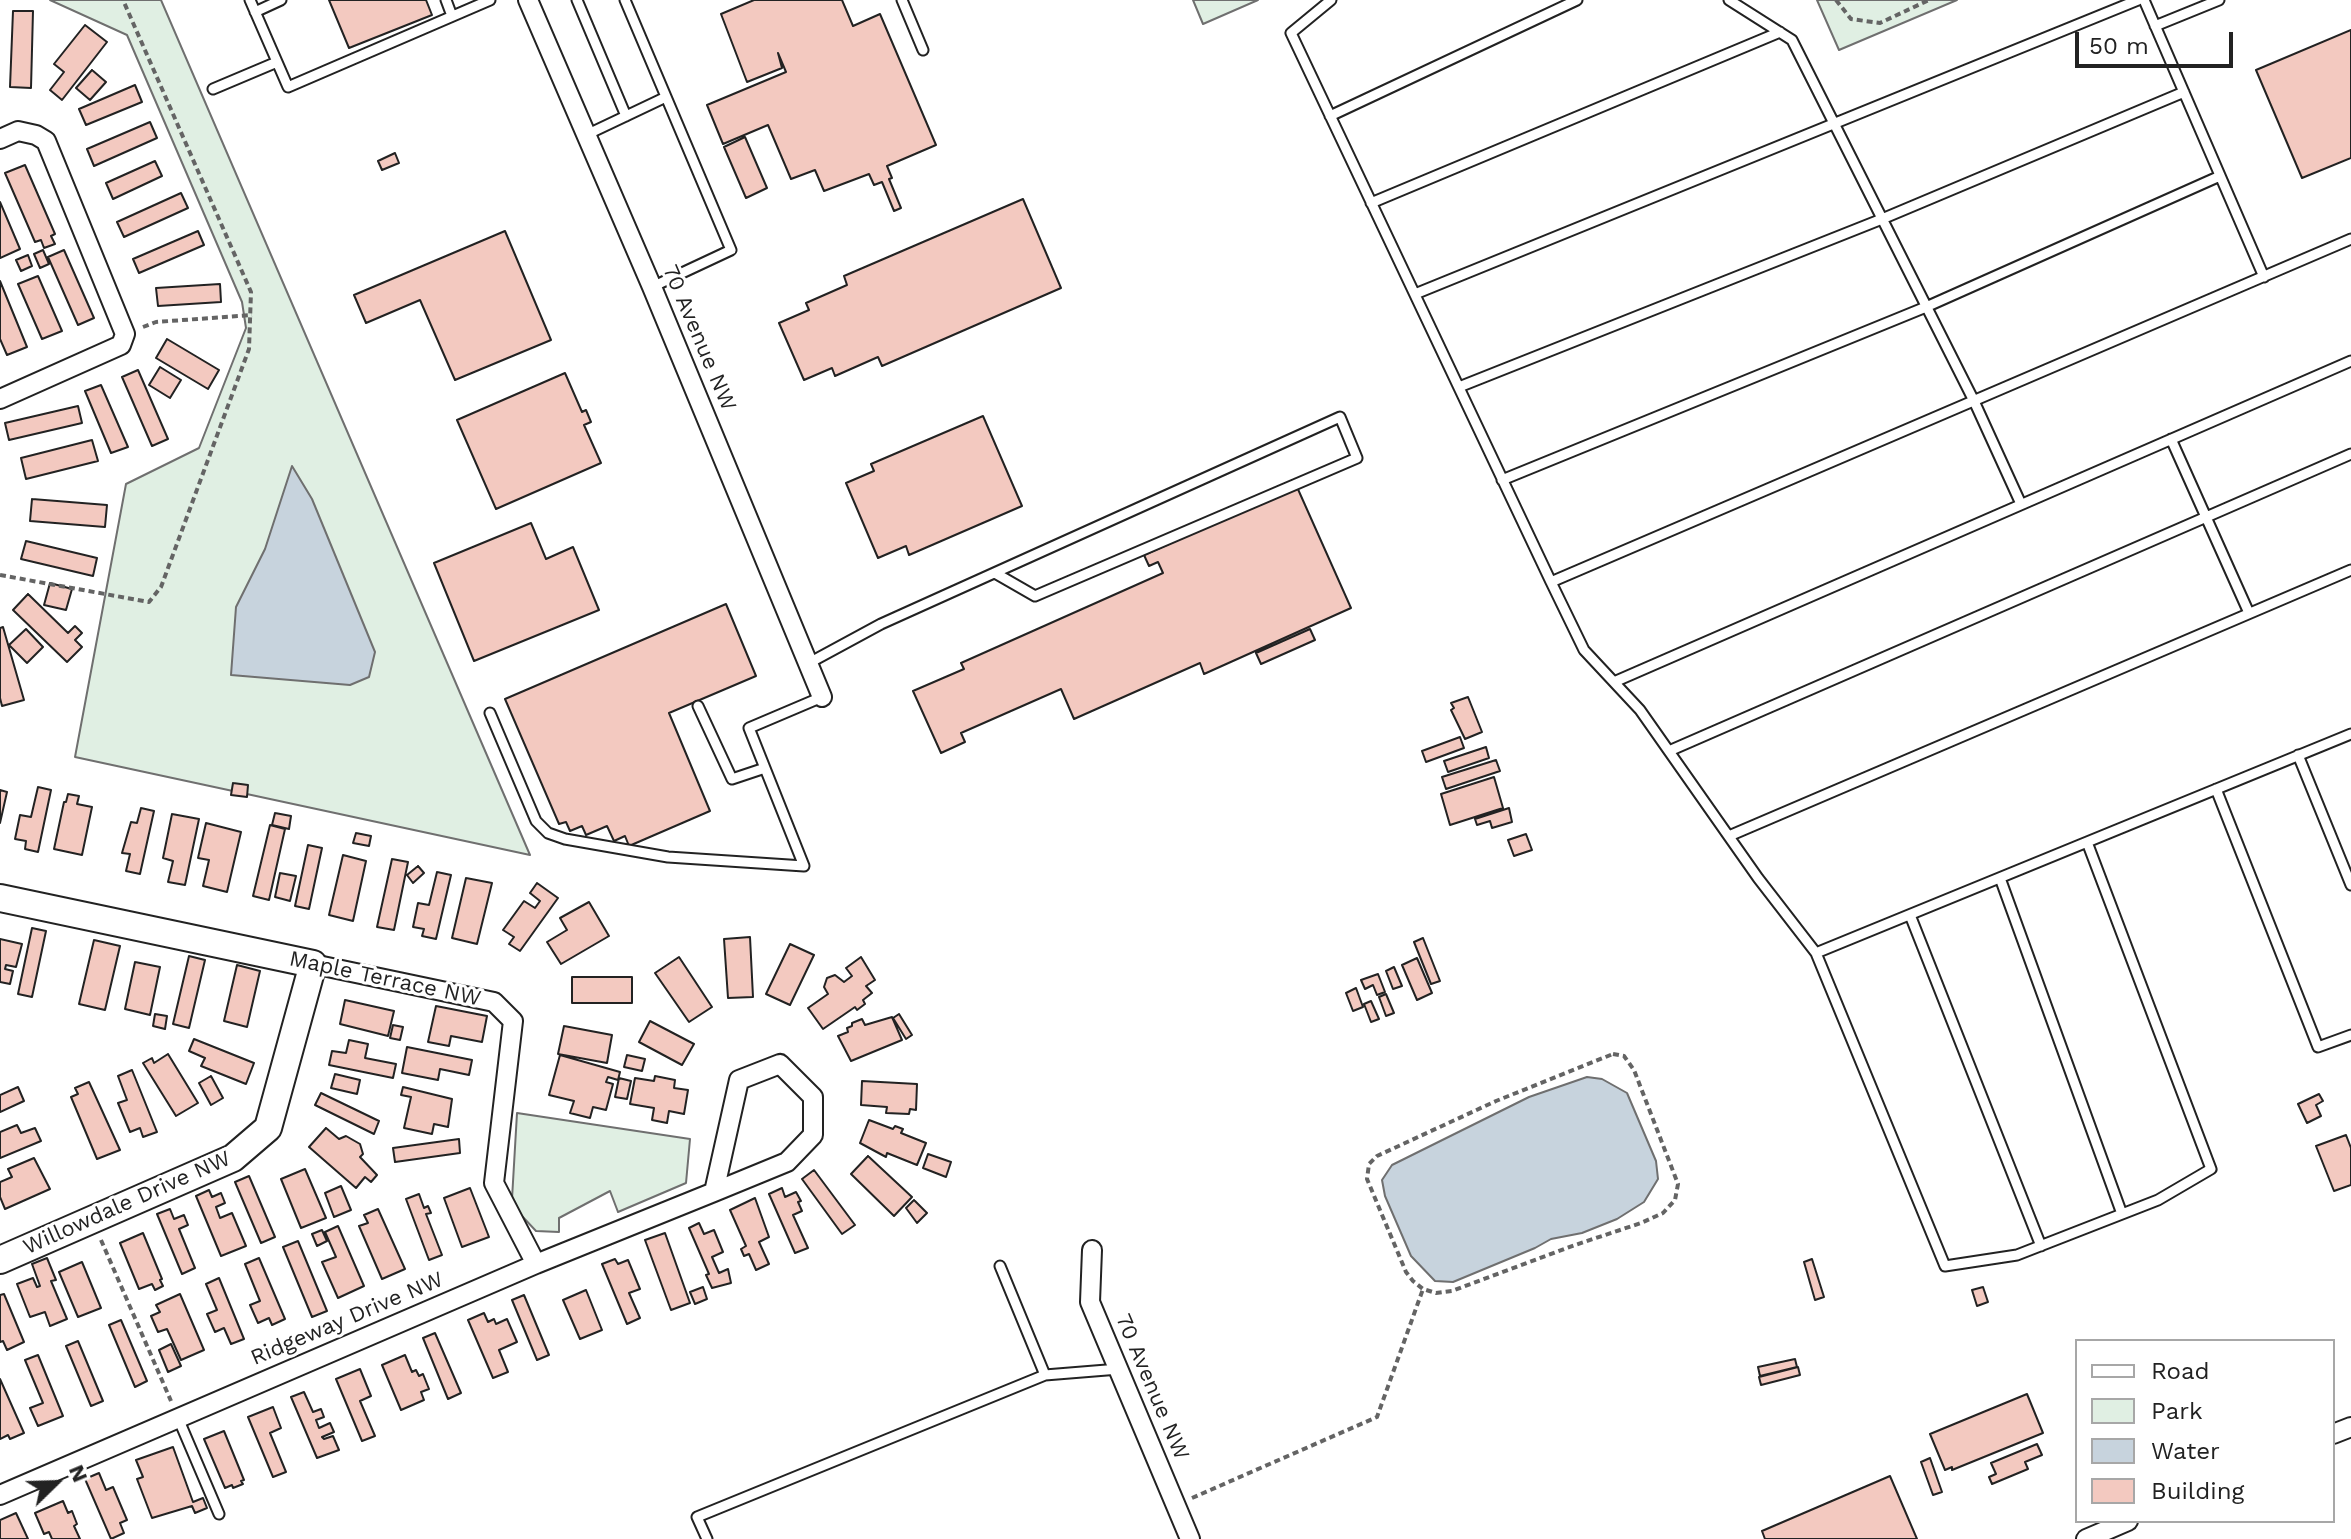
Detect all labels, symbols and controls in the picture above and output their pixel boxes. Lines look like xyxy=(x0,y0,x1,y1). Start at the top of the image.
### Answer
scale bar xyxy=(2079,16,2237,66)
text: 50 m xyxy=(2089,32,2149,60)
street label: 70 Avenue NW xyxy=(656,261,742,415)
street label: Maple Terrace NW xyxy=(287,946,483,1012)
street label: Willowdale Drive NW xyxy=(19,1145,235,1261)
street label: Ridgeway Drive NW xyxy=(247,1266,447,1372)
street label: 70 Avenue NW xyxy=(1109,1310,1195,1464)
legend xyxy=(2075,1339,2335,1523)
text: Road xyxy=(2151,1357,2210,1385)
text: Park xyxy=(2151,1397,2203,1425)
text: Water xyxy=(2151,1437,2220,1465)
north arrow xyxy=(16,1443,96,1523)
text: N xyxy=(64,1461,93,1486)
text: Building xyxy=(2151,1477,2244,1505)

